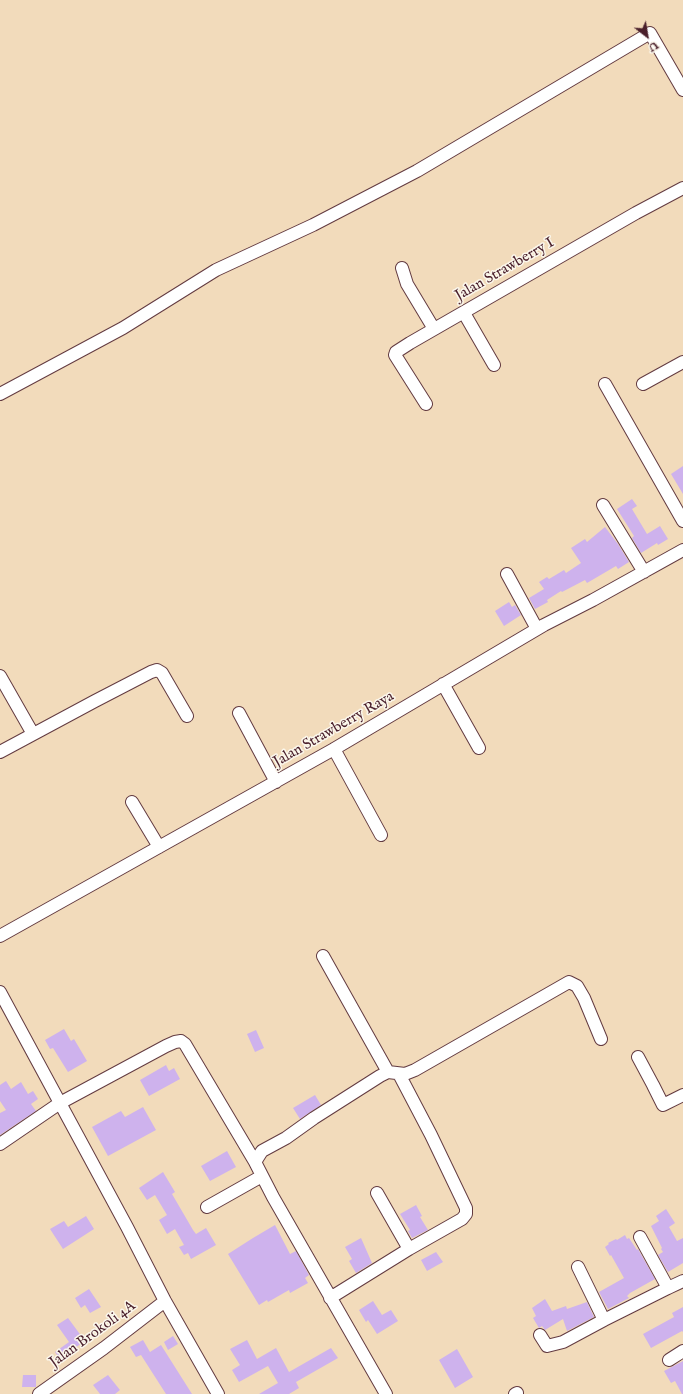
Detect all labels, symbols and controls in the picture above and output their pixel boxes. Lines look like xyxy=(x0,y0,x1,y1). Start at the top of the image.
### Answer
north arrow xyxy=(627,16,667,56)
text: U xyxy=(646,38,661,55)
street label: Jalan Strawberry I xyxy=(452,234,558,306)
street label: Jalan Strawberry Raya xyxy=(270,688,398,772)
street label: Jalan Brokoli 4A xyxy=(46,1298,140,1372)

